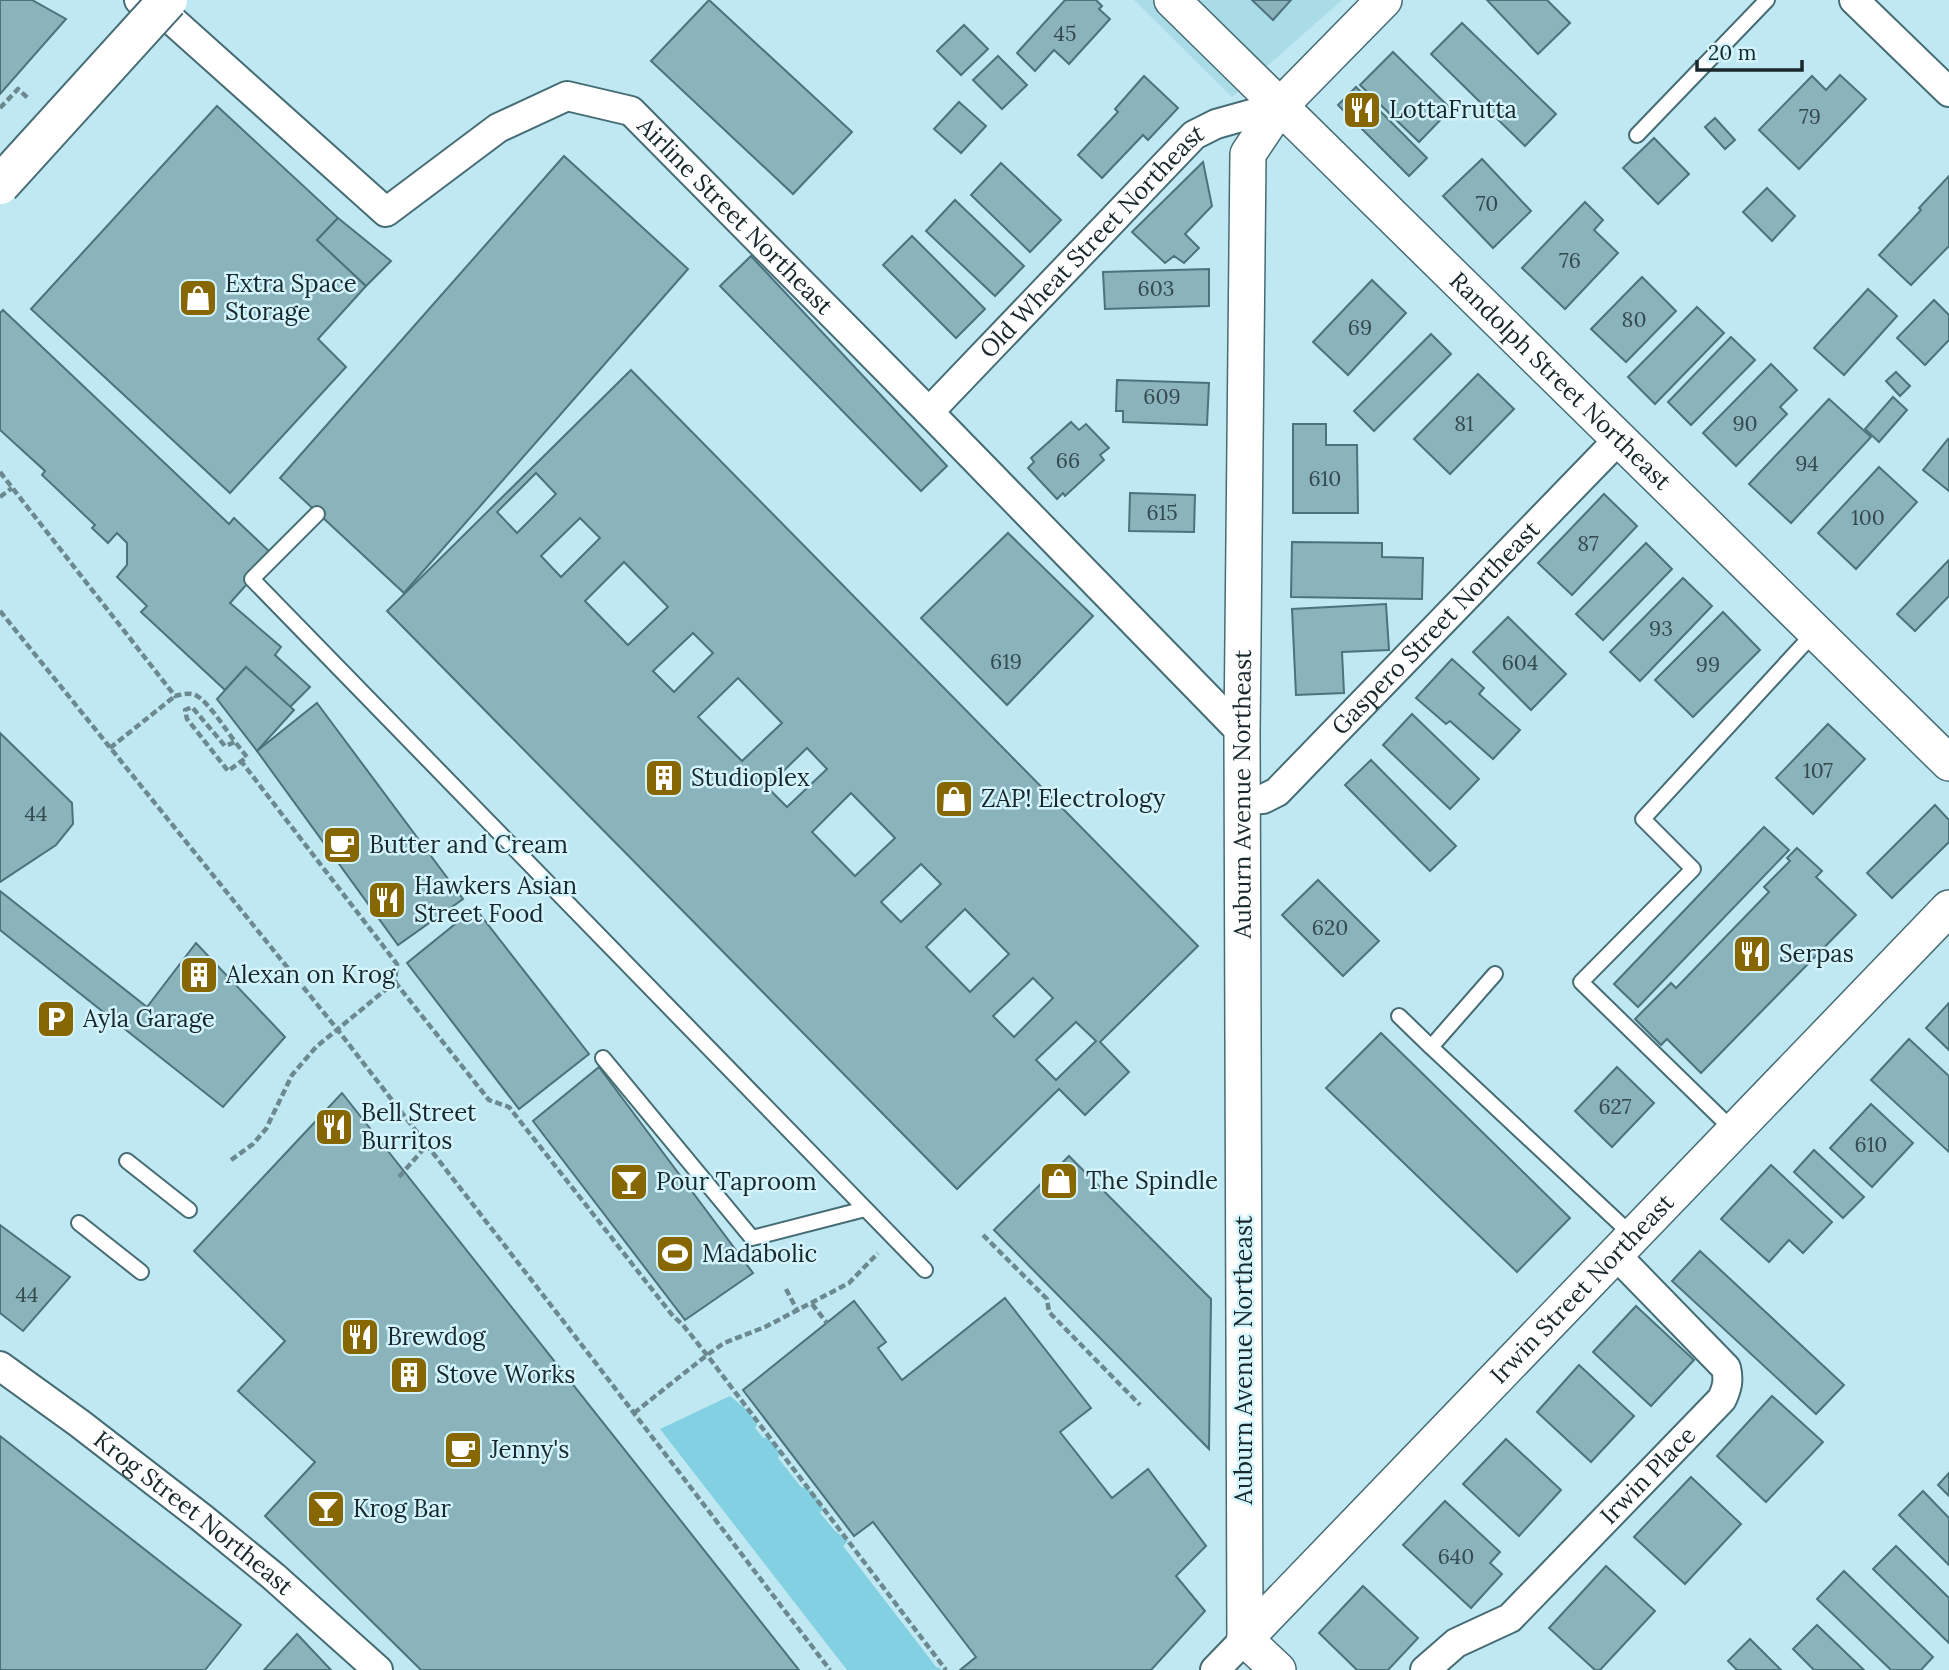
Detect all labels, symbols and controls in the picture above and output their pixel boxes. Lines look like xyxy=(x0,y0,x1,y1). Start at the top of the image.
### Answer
house number: 45 xyxy=(1054,20,1076,47)
scale bar xyxy=(1697,28,1802,72)
text: 20 m xyxy=(1708,39,1757,66)
restaurant icon: LottaFrutta xyxy=(1341,89,1383,131)
place label: LottaFrutta xyxy=(1389,94,1517,125)
house number: 79 xyxy=(1799,103,1821,130)
street label: Airline Street Northeast xyxy=(630,110,840,322)
street label: Old Wheat Street Northeast xyxy=(973,116,1209,365)
house number: 70 xyxy=(1476,190,1498,217)
house number: 76 xyxy=(1559,247,1581,274)
street label: Randolph Street Northeast xyxy=(1443,265,1678,497)
place label: Extra Space Storage xyxy=(225,268,357,327)
house number: 603 xyxy=(1138,275,1174,302)
shop icon: Extra Space Storage xyxy=(177,277,219,319)
house number: 80 xyxy=(1622,306,1646,333)
house number: 69 xyxy=(1348,314,1372,341)
house number: 609 xyxy=(1143,383,1181,410)
house number: 81 xyxy=(1454,410,1474,437)
house number: 90 xyxy=(1732,410,1758,437)
house number: 66 xyxy=(1056,447,1080,474)
house number: 94 xyxy=(1795,450,1819,477)
house number: 610 xyxy=(1309,465,1341,492)
house number: 615 xyxy=(1146,499,1178,526)
house number: 100 xyxy=(1851,504,1885,531)
street label: Gaspero Street Northeast xyxy=(1325,514,1547,741)
house number: 87 xyxy=(1577,530,1599,557)
house number: 93 xyxy=(1649,615,1673,642)
house number: 619 xyxy=(990,648,1022,675)
street label: Auburn Avenue Northeast xyxy=(1226,649,1258,940)
house number: 604 xyxy=(1502,649,1538,676)
house number: 99 xyxy=(1696,651,1720,678)
building icon: Studioplex xyxy=(643,757,685,799)
house number: 107 xyxy=(1803,757,1833,784)
place label: Studioplex xyxy=(691,762,810,793)
shop icon: ZAP! Electrology xyxy=(933,778,975,820)
place label: ZAP! Electrology xyxy=(981,783,1166,814)
house number: 44 xyxy=(25,800,47,827)
cafe icon: Butter and Cream xyxy=(321,824,363,866)
place label: Butter and Cream xyxy=(369,829,568,860)
place label: Hawkers Asian Street Food xyxy=(414,870,577,929)
restaurant icon: Hawkers Asian Street Food xyxy=(366,879,408,921)
house number: 620 xyxy=(1312,914,1348,941)
restaurant icon: Serpas xyxy=(1731,933,1773,975)
place label: Serpas xyxy=(1779,938,1854,969)
building icon: Alexan on Krog xyxy=(178,954,220,996)
place label: Alexan on Krog xyxy=(225,959,396,990)
parking icon: Ayla Garage xyxy=(35,998,77,1040)
place label: Ayla Garage xyxy=(82,1003,215,1034)
house number: 627 xyxy=(1598,1093,1632,1120)
place label: Bell Street Burritos xyxy=(361,1097,477,1156)
restaurant icon: Bell Street Burritos xyxy=(313,1106,355,1148)
house number: 610 xyxy=(1855,1131,1887,1158)
shop icon: The Spindle xyxy=(1038,1160,1080,1202)
bar icon: Pour Taproom xyxy=(608,1161,650,1203)
place label: The Spindle xyxy=(1086,1165,1218,1196)
place label: Pour Taproom xyxy=(656,1166,817,1197)
street label: Irwin Street Northeast xyxy=(1483,1187,1681,1390)
street label: Auburn Avenue Northeast xyxy=(1228,1215,1259,1505)
sports icon: Madabolic xyxy=(654,1233,696,1275)
place label: Madabolic xyxy=(702,1238,817,1269)
house number: 44 xyxy=(16,1281,38,1308)
restaurant icon: Brewdog xyxy=(339,1316,381,1358)
place label: Brewdog xyxy=(387,1321,486,1352)
building icon: Stove Works xyxy=(388,1354,430,1396)
place label: Stove Works xyxy=(436,1359,575,1390)
street label: Irwin Place xyxy=(1593,1420,1702,1531)
street label: Krog Street Northeast xyxy=(87,1424,301,1602)
cafe icon: Jenny's xyxy=(442,1429,484,1471)
place label: Jenny's xyxy=(489,1434,569,1465)
bar icon: Krog Bar xyxy=(305,1488,347,1530)
place label: Krog Bar xyxy=(353,1493,452,1524)
house number: 640 xyxy=(1438,1543,1474,1570)

